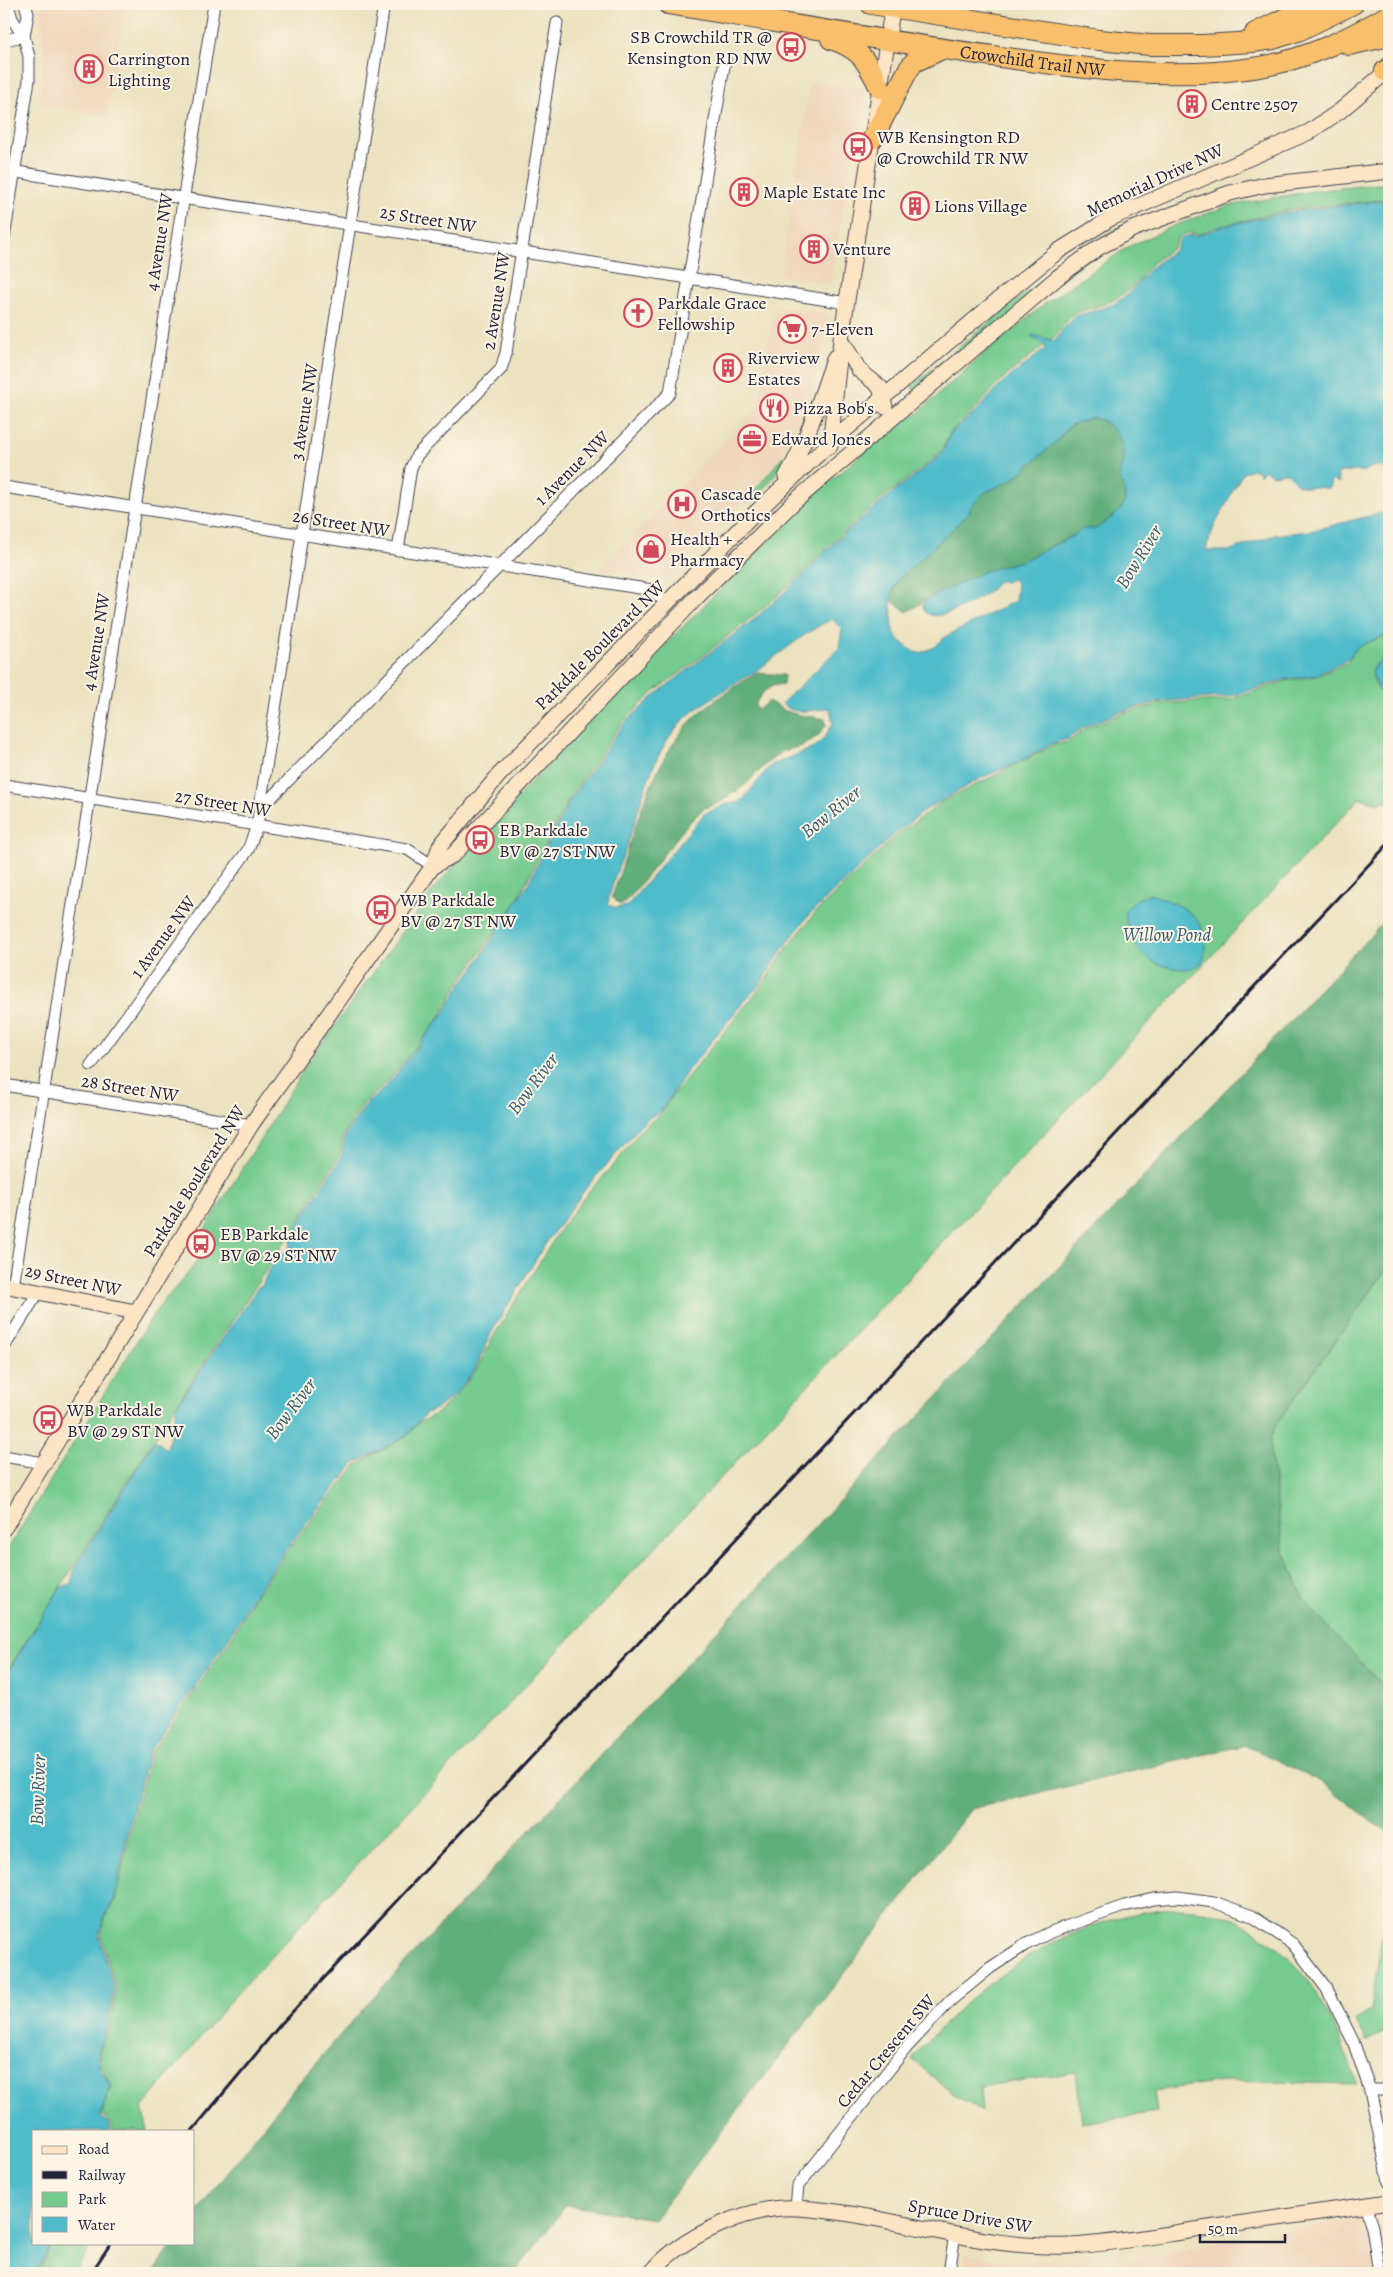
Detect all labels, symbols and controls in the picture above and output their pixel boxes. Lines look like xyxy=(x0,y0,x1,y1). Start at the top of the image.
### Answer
place label: SB Crowchild TR @ Kensington RD NW xyxy=(627,25,772,70)
bus stop icon: SB Crowchild TR @ Kensington RD NW xyxy=(776,32,806,62)
street label: Crowchild Trail NW xyxy=(958,39,1106,82)
place label: Carrington Lighting xyxy=(108,47,190,92)
building icon: Carrington Lighting xyxy=(74,54,104,84)
building icon: Centre 2507 xyxy=(1177,89,1207,119)
place label: Centre 2507 xyxy=(1211,92,1298,116)
place label: WB Kensington RD @ Crowchild TR NW xyxy=(876,125,1029,170)
bus stop icon: WB Kensington RD @ Crowchild TR NW xyxy=(843,132,873,162)
street label: Memorial Drive NW xyxy=(1082,138,1228,222)
building icon: Maple Estate Inc xyxy=(729,177,759,207)
place label: Maple Estate Inc xyxy=(763,180,886,204)
street label: 4 Avenue NW xyxy=(139,191,179,293)
building icon: Lions Village xyxy=(900,191,930,221)
place label: Lions Village xyxy=(934,194,1027,218)
street label: 25 Street NW xyxy=(378,200,478,239)
building icon: Venture xyxy=(799,234,829,264)
place label: Venture xyxy=(832,237,891,261)
street label: 2 Avenue NW xyxy=(476,250,516,352)
place label: Parkdale Grace Fellowship xyxy=(657,291,767,336)
church icon: Parkdale Grace Fellowship xyxy=(623,298,653,328)
supermarket icon: 7-Eleven xyxy=(777,314,807,344)
place label: 7-Eleven xyxy=(811,317,874,341)
place label: Riverview Estates xyxy=(747,346,820,391)
building icon: Riverview Estates xyxy=(713,353,743,383)
street label: 3 Avenue NW xyxy=(284,362,324,462)
restaurant icon: Pizza Bob's xyxy=(759,393,789,423)
place label: Pizza Bob's xyxy=(793,396,874,420)
office icon: Edward Jones xyxy=(737,424,767,454)
street label: 1 Avenue NW xyxy=(529,425,615,511)
place label: Edward Jones xyxy=(771,427,871,451)
place label: Cascade Orthotics xyxy=(701,482,771,527)
hospital icon: Cascade Orthotics xyxy=(667,489,697,519)
street label: 26 Street NW xyxy=(291,503,391,543)
water label: Bow River xyxy=(1109,519,1169,594)
place label: Health + Pharmacy xyxy=(670,527,745,572)
shop icon: Health + Pharmacy xyxy=(636,534,666,564)
street label: Parkdale Boulevard NW xyxy=(530,574,671,715)
street label: 4 Avenue NW xyxy=(76,591,116,693)
water label: Bow River xyxy=(795,779,868,844)
street label: 27 Street NW xyxy=(173,784,273,822)
place label: EB Parkdale BV @ 27 ST NW xyxy=(499,818,615,863)
bus stop icon: EB Parkdale BV @ 27 ST NW xyxy=(465,825,495,855)
place label: WB Parkdale BV @ 27 ST NW xyxy=(399,888,516,933)
street label: 1 Avenue NW xyxy=(125,891,201,983)
bus stop icon: WB Parkdale BV @ 27 ST NW xyxy=(366,895,396,925)
water label: Willow Pond xyxy=(1123,922,1212,948)
water label: Bow River xyxy=(501,1047,565,1120)
street label: 28 Street NW xyxy=(80,1068,181,1108)
street label: Parkdale Boulevard NW xyxy=(137,1100,251,1262)
place label: EB Parkdale BV @ 29 ST NW xyxy=(220,1222,337,1267)
bus stop icon: EB Parkdale BV @ 29 ST NW xyxy=(186,1229,216,1259)
street label: 29 Street NW xyxy=(23,1258,124,1302)
water label: Bow River xyxy=(259,1372,323,1445)
place label: WB Parkdale BV @ 29 ST NW xyxy=(66,1398,184,1443)
bus stop icon: WB Parkdale BV @ 29 ST NW xyxy=(33,1405,63,1435)
water label: Bow River xyxy=(24,1753,52,1826)
street label: Cedar Crescent SW xyxy=(831,1989,941,2113)
legend xyxy=(32,2130,195,2244)
text: Road xyxy=(78,2139,110,2159)
text: Railway xyxy=(78,2165,126,2185)
text: Park xyxy=(78,2189,107,2209)
street label: Spruce Drive SW xyxy=(906,2193,1034,2239)
scale bar xyxy=(1200,2212,1286,2244)
text: Water xyxy=(77,2215,115,2235)
text: 50 m xyxy=(1208,2219,1238,2239)

